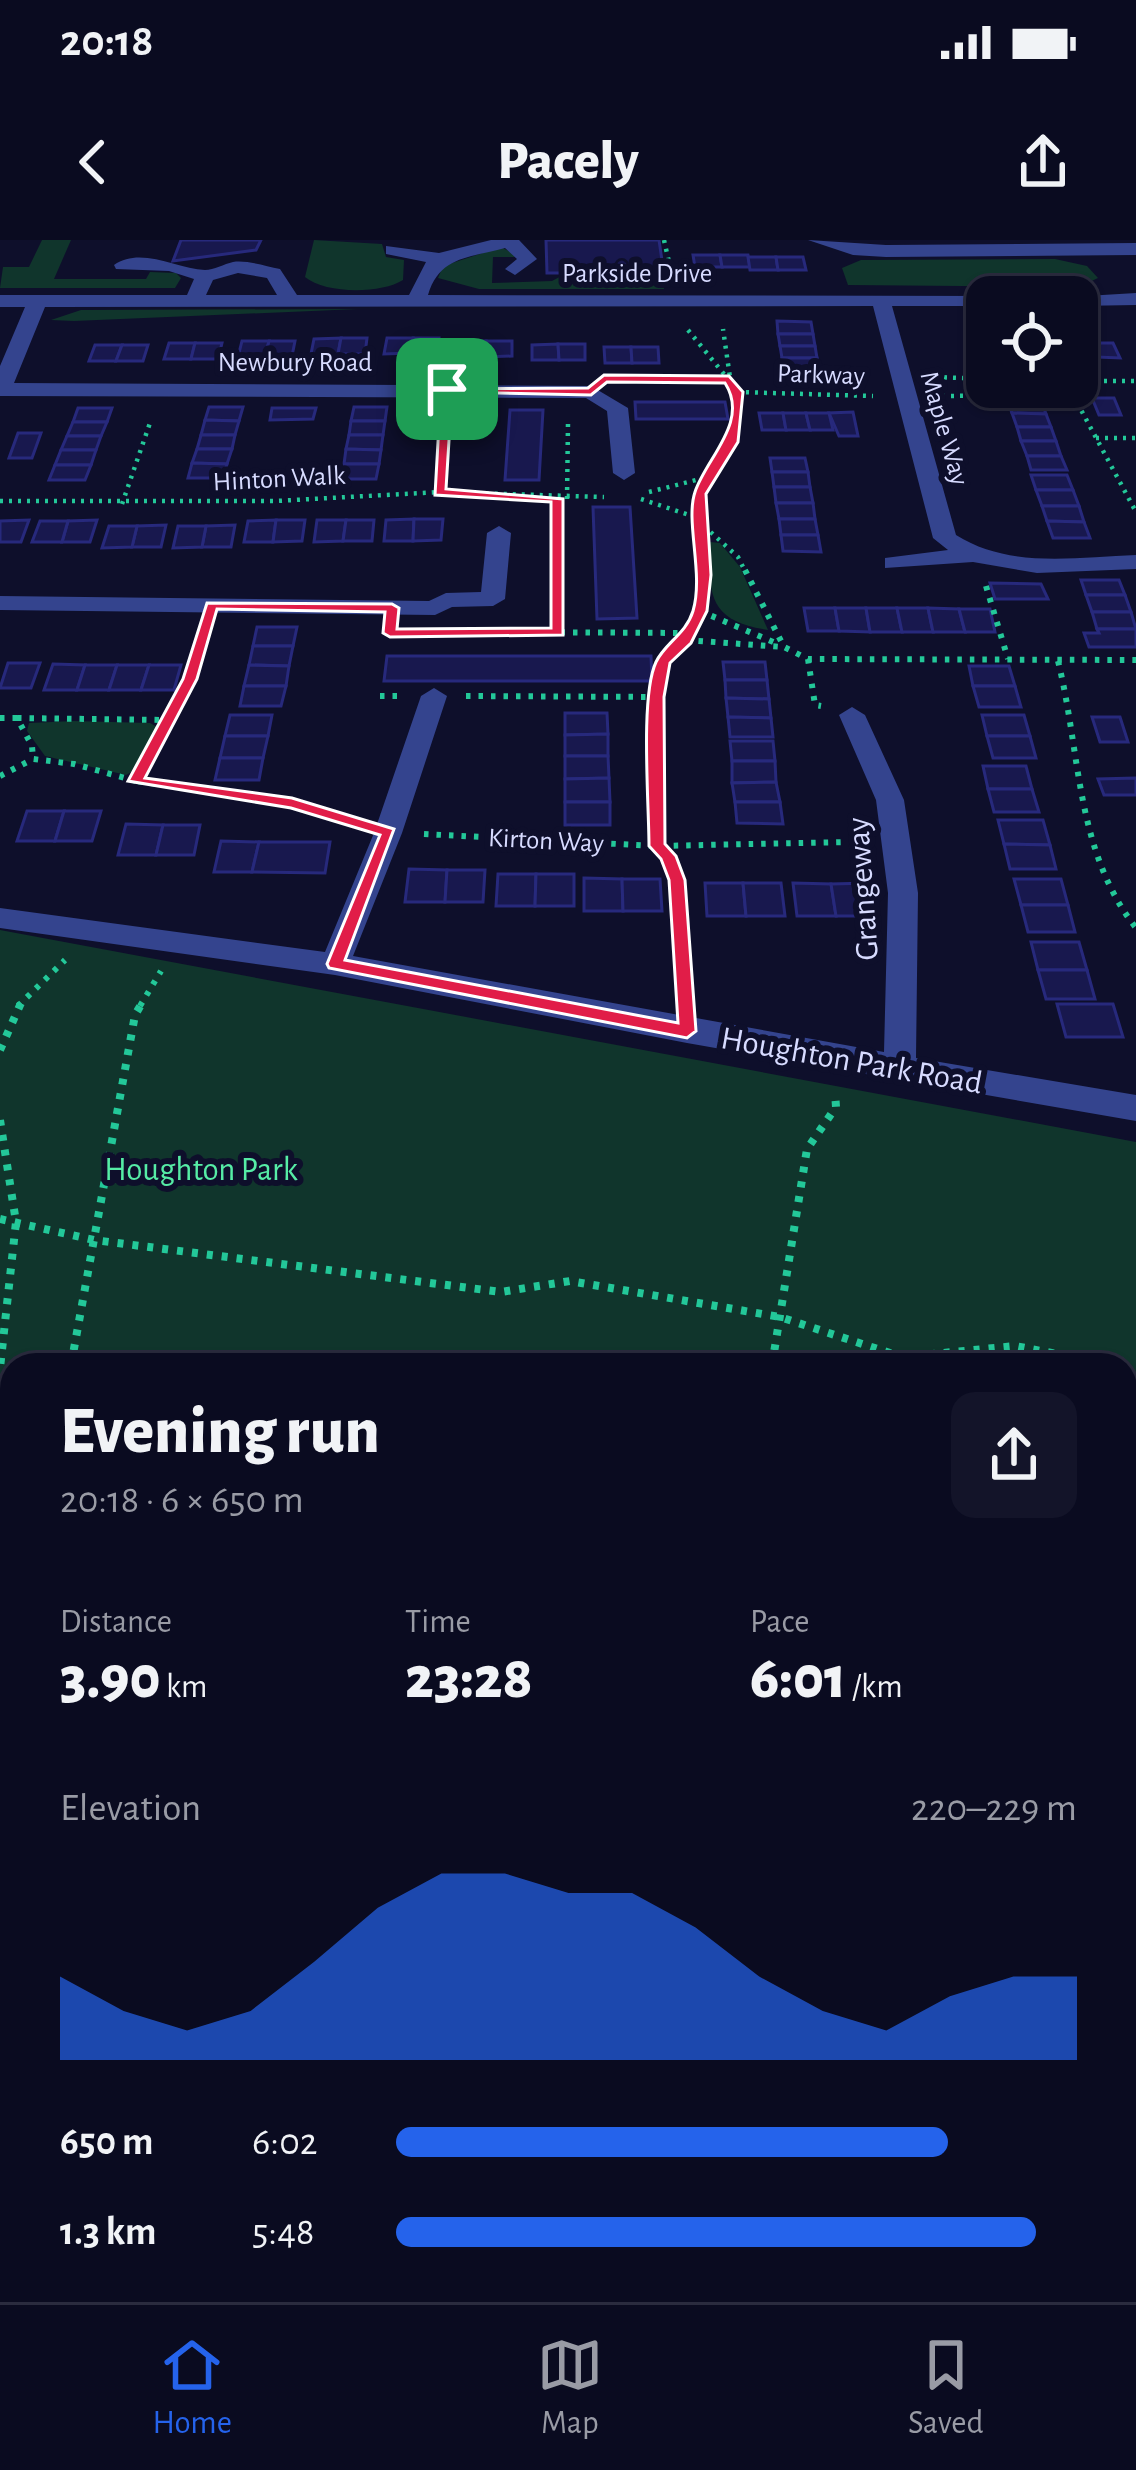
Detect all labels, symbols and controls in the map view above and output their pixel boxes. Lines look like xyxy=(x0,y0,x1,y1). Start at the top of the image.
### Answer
text: 20:18 xyxy=(60,19,153,64)
icon: back xyxy=(60,129,126,195)
icon: share xyxy=(1010,129,1076,195)
text: Pacely xyxy=(497,135,639,189)
street label: Parkside Drive xyxy=(562,260,712,287)
map controls xyxy=(966,276,1098,408)
button: locate xyxy=(966,276,1098,408)
pin xyxy=(396,338,498,440)
street label: Newbury Road xyxy=(218,349,372,377)
icon: arrive xyxy=(414,356,480,422)
street label: Parkway xyxy=(776,359,866,391)
street label: Maple Way xyxy=(914,368,974,489)
street label: Hinton Walk xyxy=(212,462,347,495)
street label: Grangeway xyxy=(842,816,885,961)
street label: Kirton Way xyxy=(487,824,605,858)
street label: Houghton Park Road xyxy=(718,1022,985,1101)
park label: Houghton Park xyxy=(104,1154,298,1187)
button: share xyxy=(951,1392,1077,1518)
text: Evening run xyxy=(60,1399,380,1465)
text: 20:18 · 6 × 650 m xyxy=(60,1481,304,1520)
text: Distance xyxy=(60,1606,172,1639)
text: Time xyxy=(405,1606,471,1639)
text: Pace xyxy=(750,1606,809,1639)
text: 3.90 xyxy=(60,1649,161,1709)
text: 23:28 xyxy=(405,1649,533,1709)
text: 6:01 xyxy=(750,1649,846,1709)
text: km xyxy=(161,1671,207,1704)
text: /km xyxy=(846,1671,903,1704)
text: Elevation xyxy=(60,1789,201,1828)
text: 220–229 m xyxy=(911,1789,1077,1828)
text: 650 m xyxy=(60,2123,153,2162)
text: 6:02 xyxy=(252,2123,318,2162)
text: 1.3 km xyxy=(60,2213,156,2252)
text: 5:48 xyxy=(252,2213,314,2252)
tab: Home xyxy=(153,2332,232,2444)
tab: Map xyxy=(537,2332,603,2444)
tab: Saved xyxy=(908,2332,983,2444)

